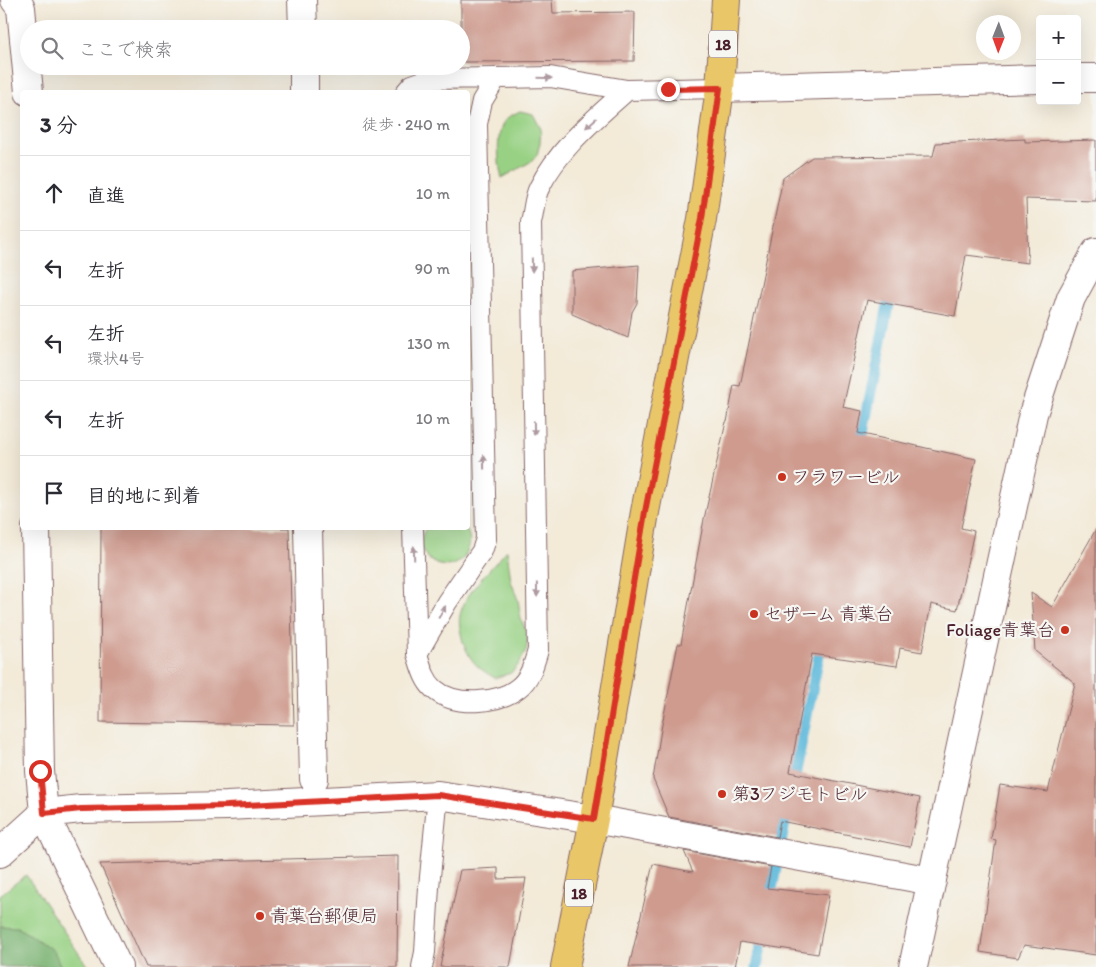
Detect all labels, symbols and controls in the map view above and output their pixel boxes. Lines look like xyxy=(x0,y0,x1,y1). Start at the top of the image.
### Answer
north arrow xyxy=(976,15,1021,60)
map controls xyxy=(1036,15,1081,105)
button: + xyxy=(1036,15,1081,60)
search box xyxy=(20,20,470,75)
road number: 18 xyxy=(709,31,737,58)
icon: search xyxy=(38,34,66,62)
text: ここで検索 xyxy=(78,38,173,61)
button: − xyxy=(1036,60,1081,105)
one-way arrow xyxy=(537,74,553,82)
route end xyxy=(657,78,680,101)
text: 3 分 xyxy=(40,112,77,137)
text: 徒歩 · 240 m xyxy=(362,115,450,134)
one-way arrow xyxy=(585,117,598,128)
icon: ahead xyxy=(40,179,68,207)
text: 直進 xyxy=(87,184,125,207)
text: 10 m xyxy=(416,184,450,203)
icon: left xyxy=(40,254,68,282)
one-way arrow xyxy=(528,258,536,274)
text: 左折 xyxy=(87,259,125,282)
text: 90 m xyxy=(415,259,450,278)
text: 左折 xyxy=(87,322,125,345)
icon: left xyxy=(40,329,68,357)
text: 130 m xyxy=(407,334,450,353)
text: 環状4号 xyxy=(87,349,145,368)
icon: left xyxy=(40,404,68,432)
text: 左折 xyxy=(87,409,125,432)
text: 10 m xyxy=(416,409,450,428)
one-way arrow xyxy=(531,420,539,436)
one-way arrow xyxy=(480,454,488,470)
place label: フラワービル xyxy=(792,466,900,488)
marker: フラワービル xyxy=(776,471,788,483)
icon: arrive xyxy=(40,479,68,507)
text: 目的地に到着 xyxy=(87,484,201,507)
one-way arrow xyxy=(410,545,418,561)
one-way arrow xyxy=(533,583,541,599)
place label: セザーム 青葉台 xyxy=(764,603,893,625)
one-way arrow xyxy=(437,605,446,618)
marker: セザーム 青葉台 xyxy=(748,608,760,620)
place label: Foliage青葉台 xyxy=(946,619,1055,641)
marker: Foliage青葉台 xyxy=(1059,624,1071,636)
route start xyxy=(29,760,52,783)
place label: 第3フジモトビル xyxy=(732,783,867,805)
marker: 第3フジモトビル xyxy=(716,788,728,800)
road number: 18 xyxy=(565,880,593,906)
place label: 青葉台郵便局 xyxy=(270,905,378,927)
marker: 青葉台郵便局 xyxy=(254,910,266,922)

